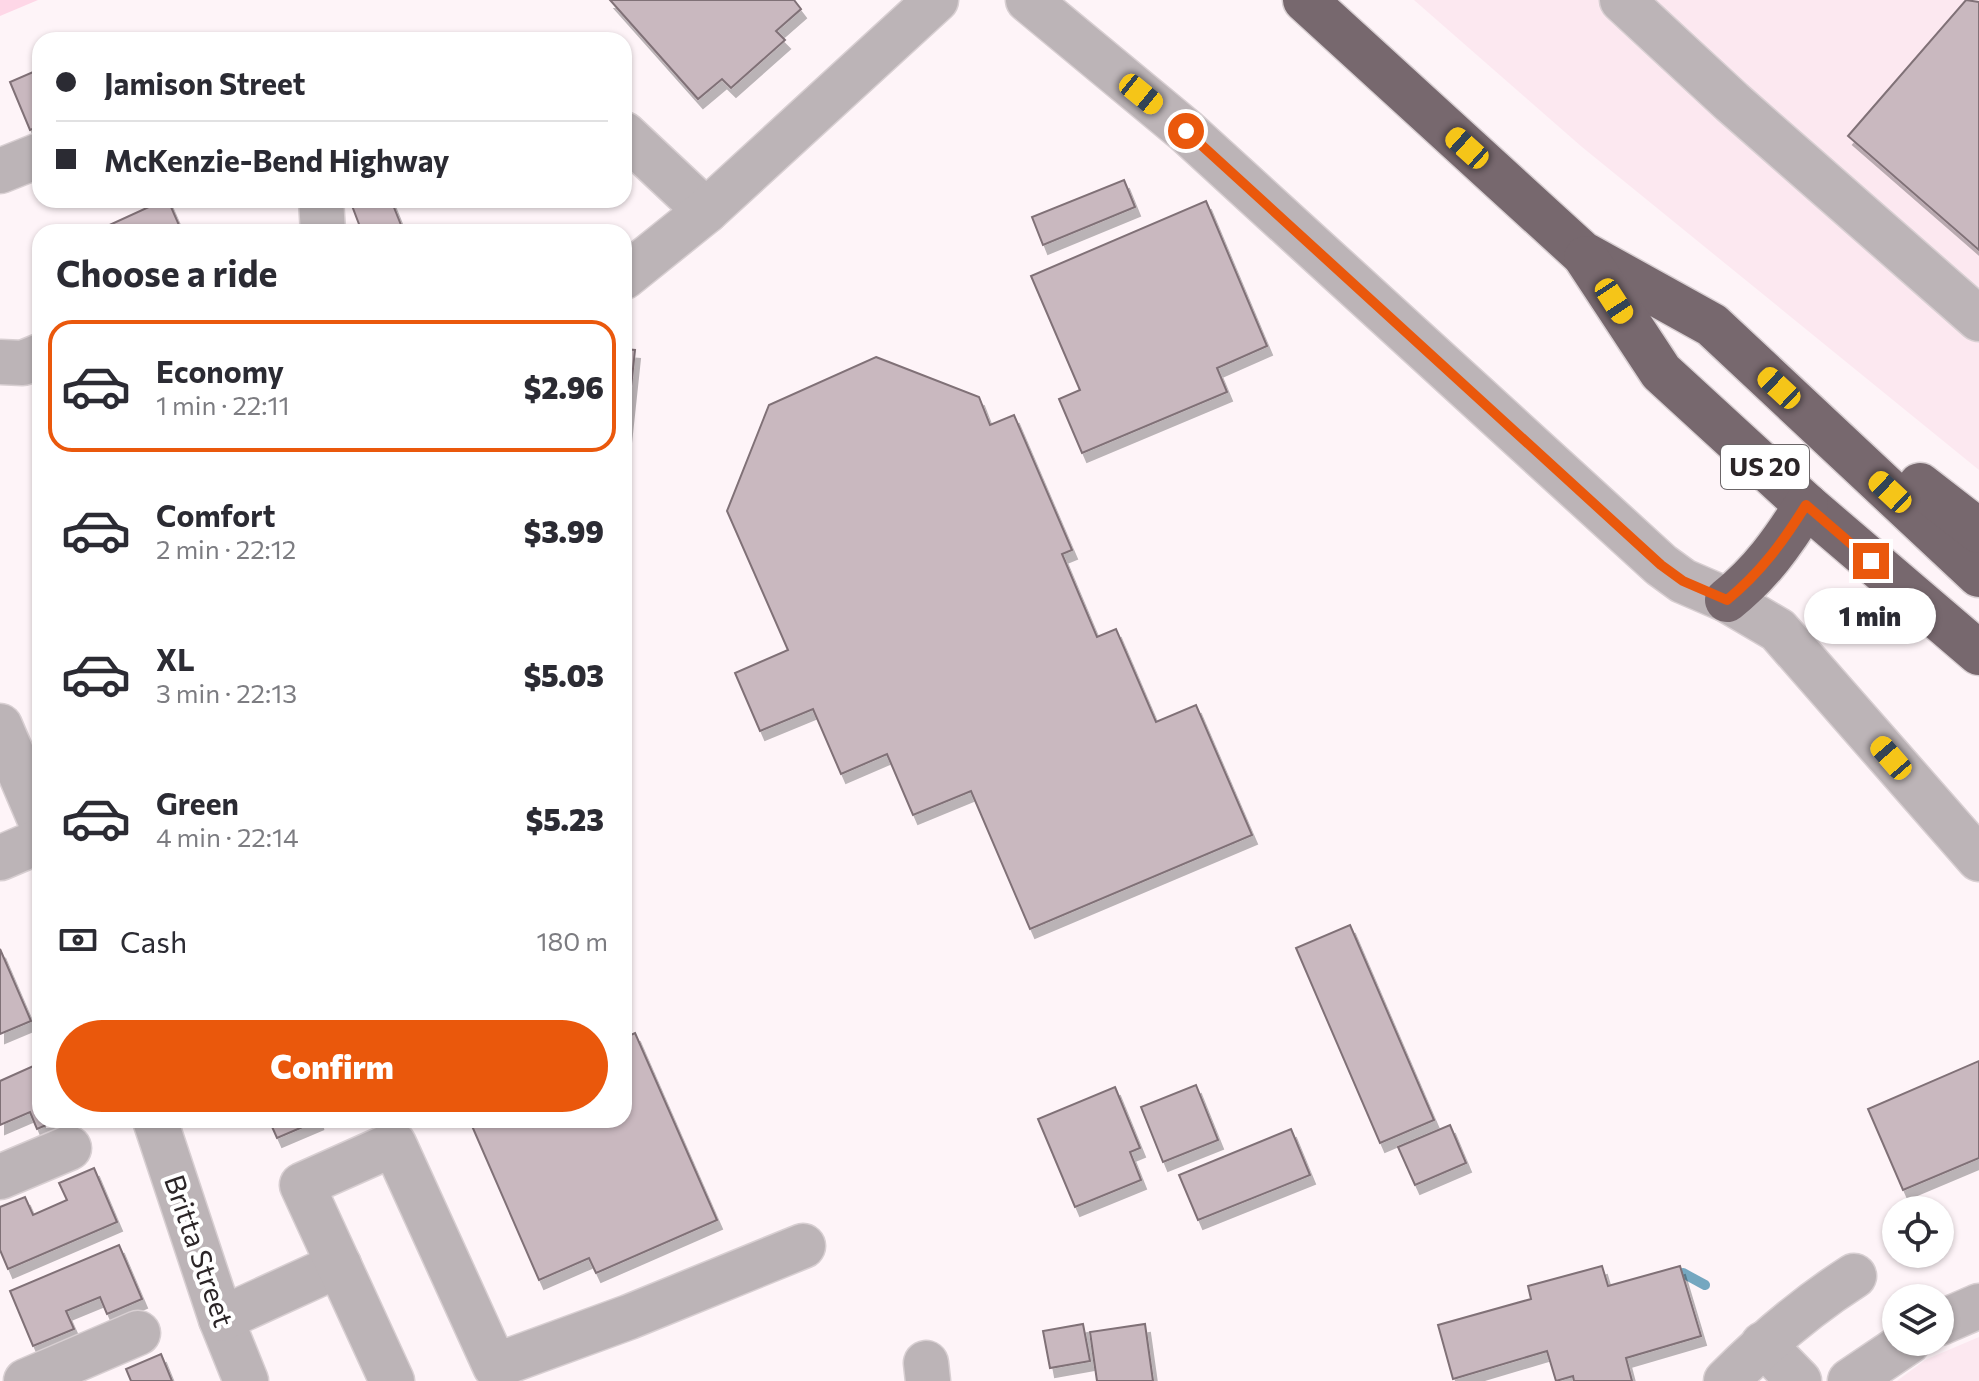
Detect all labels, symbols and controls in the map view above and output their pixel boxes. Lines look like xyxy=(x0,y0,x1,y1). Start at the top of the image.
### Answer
text: Jamison Street xyxy=(104,64,305,101)
car xyxy=(1115,70,1167,118)
route start xyxy=(1168,113,1204,149)
car xyxy=(1441,123,1493,173)
text: McKenzie-Bend Highway xyxy=(104,141,450,178)
text: Choose a ride xyxy=(56,250,277,294)
car xyxy=(1591,274,1637,328)
icon: car xyxy=(60,350,132,422)
text: Economy xyxy=(156,352,284,389)
car xyxy=(1753,363,1805,413)
text: $2.96 xyxy=(524,368,604,405)
text: 1 min · 22:11 xyxy=(156,389,290,420)
road number: US 20 xyxy=(1721,445,1809,489)
car xyxy=(1864,467,1916,517)
icon: car xyxy=(60,494,132,566)
text: Comfort xyxy=(156,496,275,533)
text: $3.99 xyxy=(524,512,604,549)
text: 2 min · 22:12 xyxy=(156,533,296,564)
route end xyxy=(1853,543,1889,579)
callout: 1 min xyxy=(1805,589,1937,645)
text: 1 min xyxy=(1839,600,1901,631)
icon: car xyxy=(60,638,132,710)
text: XL xyxy=(156,640,195,677)
text: $5.03 xyxy=(524,656,604,693)
text: 3 min · 22:13 xyxy=(156,677,297,708)
car xyxy=(1866,732,1916,784)
icon: car xyxy=(60,782,132,854)
text: Green xyxy=(156,784,239,821)
text: $5.23 xyxy=(526,800,604,837)
text: 4 min · 22:14 xyxy=(156,821,299,852)
icon: cash xyxy=(56,918,100,962)
text: Cash xyxy=(120,922,187,959)
text: 180 m xyxy=(536,925,608,956)
button: Confirm xyxy=(56,1020,608,1112)
street label: Britta Street xyxy=(158,1170,242,1331)
map controls xyxy=(1882,1196,1954,1356)
button: locate xyxy=(1882,1196,1954,1268)
button: layers xyxy=(1882,1284,1954,1356)

